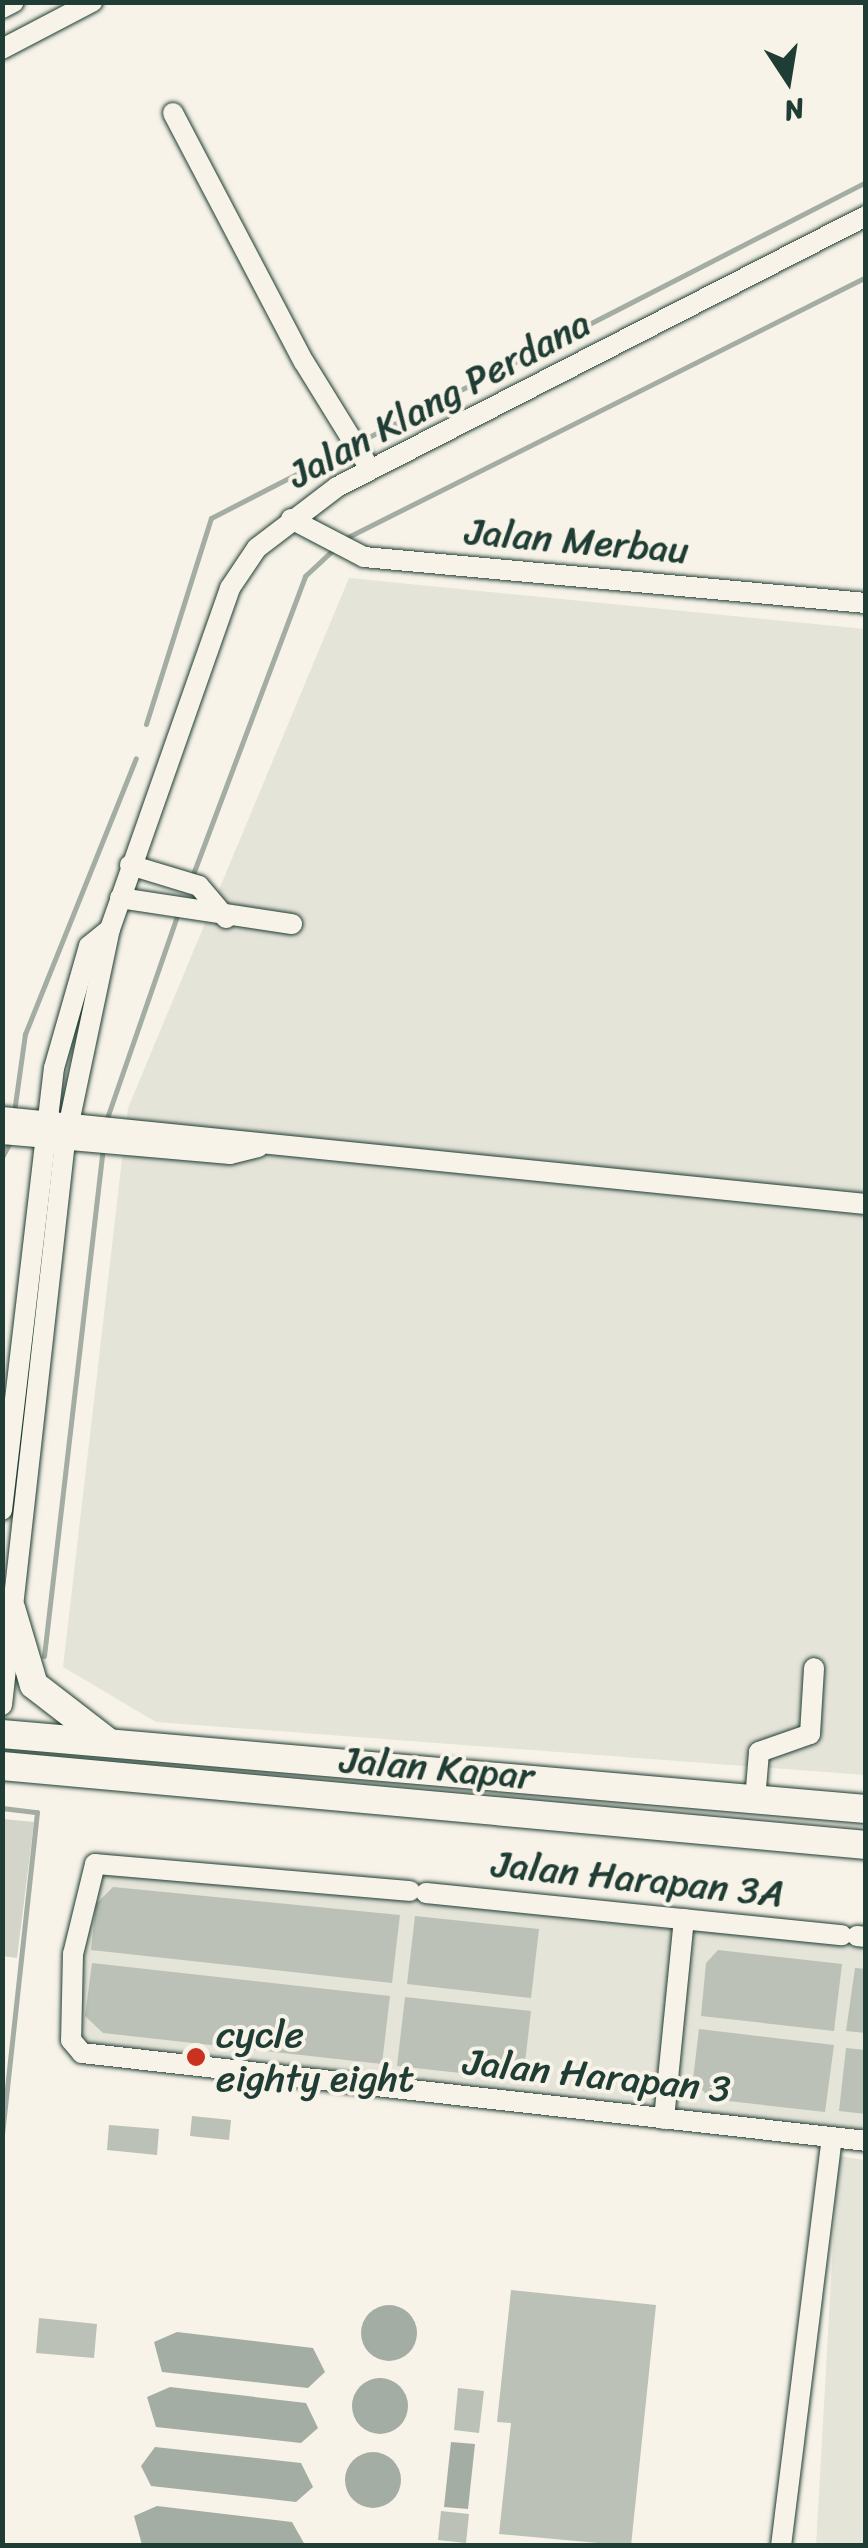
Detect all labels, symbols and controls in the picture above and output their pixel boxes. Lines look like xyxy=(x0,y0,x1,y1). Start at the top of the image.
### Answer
north arrow xyxy=(738,30,838,130)
text: N xyxy=(780,84,809,136)
street label: Jalan Klang Perdana xyxy=(280,300,598,498)
street label: Jalan Merbau xyxy=(464,509,690,573)
street label: Jalan Kapar xyxy=(338,1737,536,1799)
street label: Jalan Harapan 3A xyxy=(490,1841,786,1917)
place label: cycle eighty eight xyxy=(216,2012,414,2102)
street label: Jalan Harapan 3 xyxy=(461,2039,733,2113)
marker: cycle eighty eight xyxy=(185,2046,207,2068)

